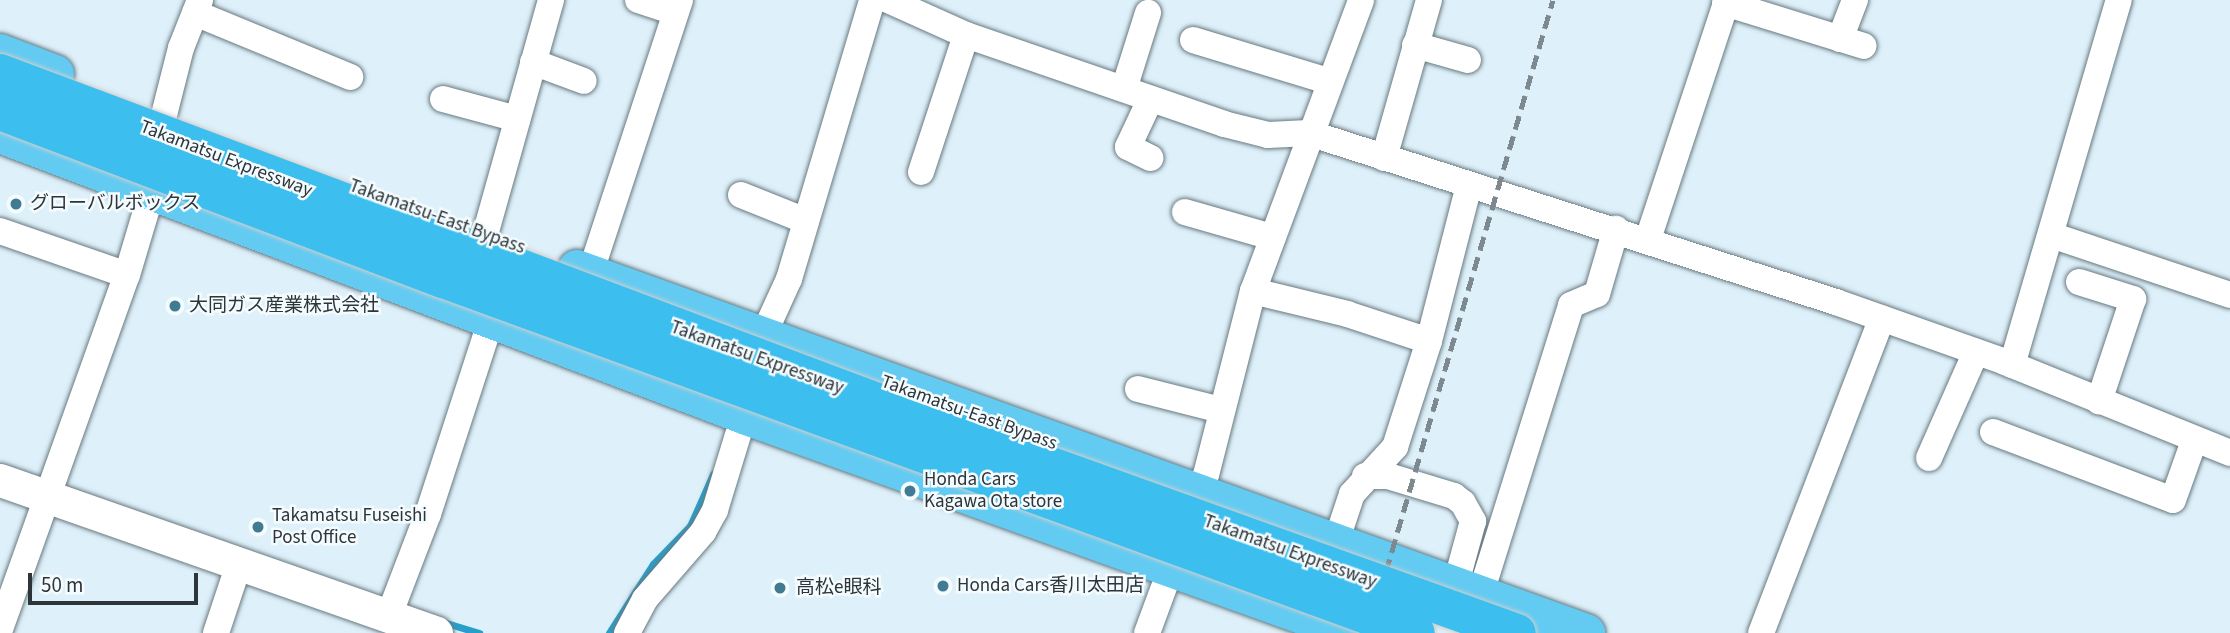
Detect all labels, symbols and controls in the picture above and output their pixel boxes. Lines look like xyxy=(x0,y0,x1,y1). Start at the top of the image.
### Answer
street label: Takamatsu Expressway xyxy=(137,116,315,202)
street label: Takamatsu-East Bypass xyxy=(346,175,528,259)
place label: グローバルボックス xyxy=(30,193,201,215)
marker: グローバルボックス xyxy=(8,196,24,212)
place label: 大同ガス産業株式会社 xyxy=(189,295,379,317)
marker: 大同ガス産業株式会社 xyxy=(167,298,183,314)
street label: Takamatsu Expressway xyxy=(667,316,847,400)
street label: Takamatsu-East Bypass xyxy=(878,371,1060,455)
place label: Honda Cars Kagawa Ota store xyxy=(924,469,1062,513)
marker: Honda Cars Kagawa Ota store xyxy=(902,483,918,499)
place label: Takamatsu Fuseishi Post Office xyxy=(272,505,427,549)
street label: Takamatsu Expressway xyxy=(1200,510,1380,594)
marker: Takamatsu Fuseishi Post Office xyxy=(250,519,266,535)
scale bar xyxy=(32,560,201,604)
text: 50 m xyxy=(41,570,83,600)
place label: Honda Cars香川太田店 xyxy=(957,575,1144,597)
place label: 高松e眼科 xyxy=(796,577,881,599)
marker: 高松e眼科 xyxy=(770,578,790,598)
marker: Honda Cars香川太田店 xyxy=(935,578,951,594)

